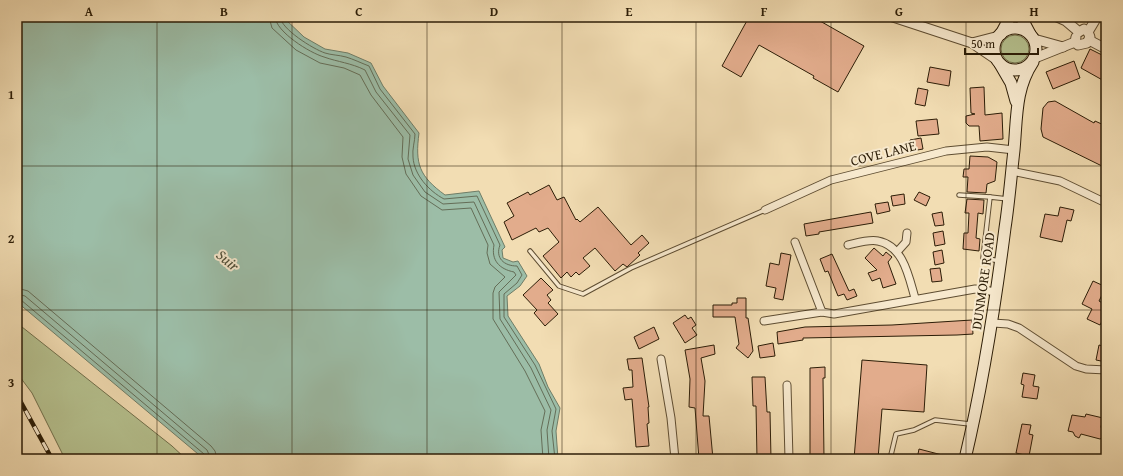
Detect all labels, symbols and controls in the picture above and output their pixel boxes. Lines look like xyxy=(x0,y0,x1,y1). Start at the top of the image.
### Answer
text: A xyxy=(85,2,94,21)
text: B xyxy=(220,2,228,21)
text: C xyxy=(355,2,363,21)
text: D xyxy=(490,2,498,21)
text: E xyxy=(626,2,633,21)
text: F xyxy=(761,2,768,21)
text: G xyxy=(895,2,903,21)
text: H xyxy=(1029,2,1039,21)
scale bar xyxy=(965,30,1038,56)
text: 50 m xyxy=(971,35,995,52)
text: 1 xyxy=(8,85,14,104)
street label: COVE LANE xyxy=(848,135,918,171)
text: 2 xyxy=(8,229,15,248)
street label: DUNMORE ROAD xyxy=(966,231,1000,331)
water label: Suir xyxy=(212,244,244,276)
text: 3 xyxy=(8,373,14,392)

